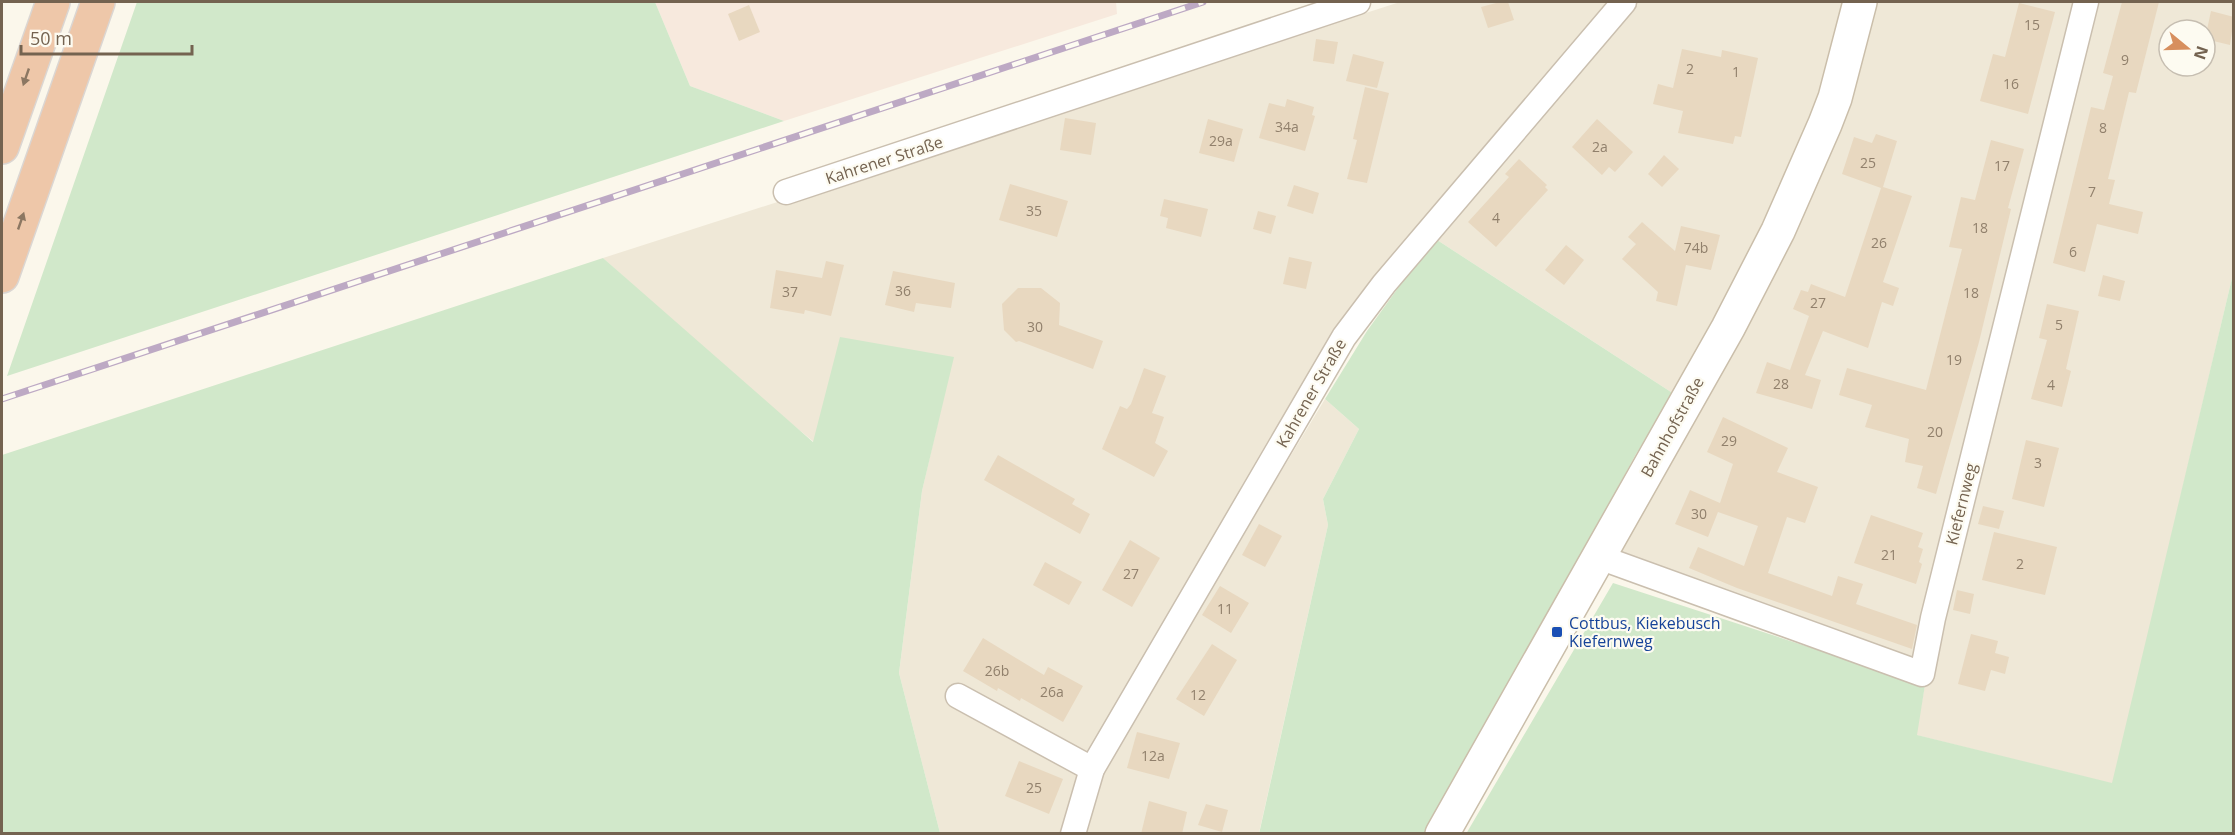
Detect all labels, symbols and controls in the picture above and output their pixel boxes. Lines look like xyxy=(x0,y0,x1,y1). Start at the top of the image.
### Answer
house number: 15 xyxy=(2024,15,2040,34)
scale bar xyxy=(21,18,192,56)
north arrow xyxy=(2157,18,2217,78)
text: 50 m xyxy=(30,26,72,50)
text: N xyxy=(2189,43,2214,63)
house number: 9 xyxy=(2121,50,2129,69)
house number: 2 xyxy=(1686,59,1694,78)
house number: 1 xyxy=(1732,62,1740,81)
one-way arrow xyxy=(21,68,31,86)
house number: 16 xyxy=(2003,74,2019,93)
house number: 34a xyxy=(1275,117,1299,136)
house number: 8 xyxy=(2099,118,2107,137)
street label: Kahrener Straße xyxy=(822,131,946,189)
house number: 29a xyxy=(1209,131,1233,150)
house number: 2a xyxy=(1592,137,1608,156)
house number: 25 xyxy=(1860,153,1876,172)
house number: 17 xyxy=(1994,156,2010,175)
house number: 7 xyxy=(2088,182,2096,201)
house number: 35 xyxy=(1026,201,1042,220)
house number: 4 xyxy=(1492,208,1500,227)
one-way arrow xyxy=(16,211,26,229)
house number: 18 xyxy=(1972,218,1988,237)
house number: 26 xyxy=(1871,233,1887,252)
house number: 74b xyxy=(1684,238,1708,257)
house number: 6 xyxy=(2069,242,2077,261)
house number: 36 xyxy=(895,281,911,300)
house number: 37 xyxy=(782,282,798,301)
house number: 18 xyxy=(1963,283,1979,302)
house number: 27 xyxy=(1810,293,1826,312)
house number: 5 xyxy=(2055,315,2063,334)
house number: 30 xyxy=(1027,317,1043,336)
street label: Kahrener Straße xyxy=(1271,335,1351,451)
house number: 19 xyxy=(1946,350,1962,369)
street label: Bahnhofstraße xyxy=(1635,373,1709,481)
house number: 28 xyxy=(1773,374,1789,393)
house number: 4 xyxy=(2047,375,2055,394)
house number: 20 xyxy=(1927,422,1943,441)
house number: 29 xyxy=(1721,431,1737,450)
house number: 3 xyxy=(2034,453,2042,472)
street label: Kiefernweg xyxy=(1940,460,1982,547)
house number: 30 xyxy=(1691,504,1707,523)
house number: 21 xyxy=(1881,545,1897,564)
house number: 2 xyxy=(2016,554,2024,573)
house number: 27 xyxy=(1123,564,1139,583)
house number: 11 xyxy=(1217,599,1233,618)
place label: Cottbus, Kiekebusch Kiefernweg xyxy=(1569,612,1721,652)
marker: Cottbus, Kiekebusch Kiefernweg xyxy=(1550,625,1564,639)
house number: 26b xyxy=(985,661,1009,680)
house number: 26a xyxy=(1040,682,1064,701)
house number: 12 xyxy=(1190,685,1206,704)
house number: 12a xyxy=(1141,746,1165,765)
house number: 25 xyxy=(1026,778,1042,797)

